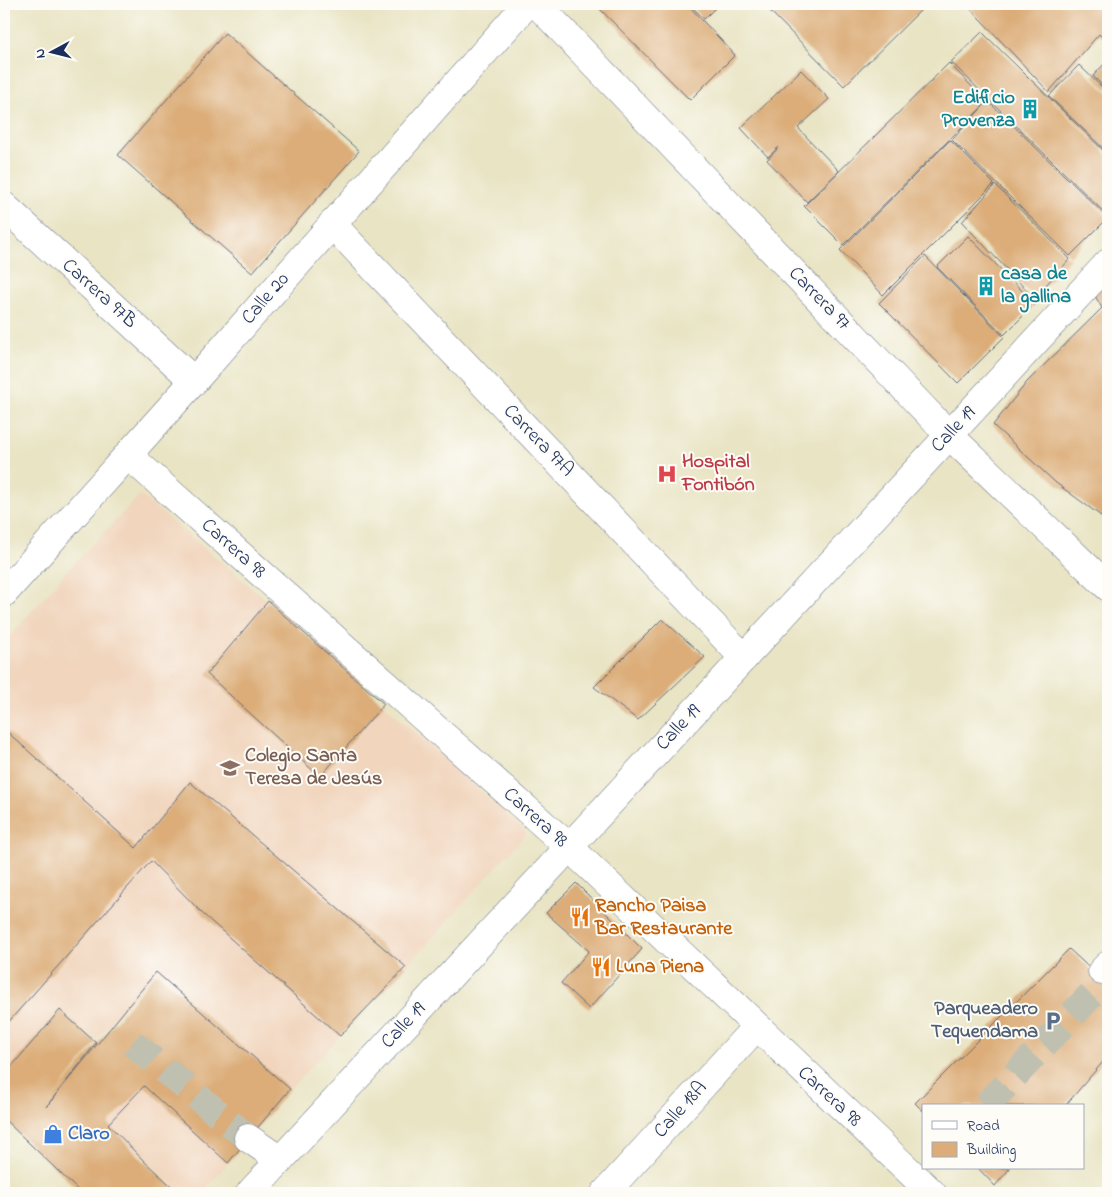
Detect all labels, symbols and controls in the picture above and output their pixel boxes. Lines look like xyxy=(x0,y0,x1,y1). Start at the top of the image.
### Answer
north arrow xyxy=(28,28,78,78)
text: N xyxy=(30,47,52,59)
place label: Edificio Provenza xyxy=(942,84,1015,136)
building icon: Edificio Provenza xyxy=(1019,98,1041,120)
street label: Carrera 97B xyxy=(55,252,143,336)
street label: Carrera 97 xyxy=(781,260,857,338)
place label: casa de la gallina xyxy=(1001,260,1071,313)
street label: Calle 20 xyxy=(235,266,297,332)
building icon: casa de la gallina xyxy=(975,275,997,297)
street label: Carrera 97A xyxy=(496,398,580,484)
street label: Calle 19 xyxy=(925,400,983,460)
place label: Hospital Fontibón xyxy=(681,448,755,500)
hospital icon: Hospital Fontibón xyxy=(656,463,678,485)
street label: Carrera 98 xyxy=(194,512,272,586)
street label: Calle 19 xyxy=(650,698,708,758)
place label: Colegio Santa Teresa de Jesús xyxy=(245,742,382,794)
school or university icon: Colegio Santa Teresa de Jesús xyxy=(219,757,241,779)
street label: Carrera 98 xyxy=(496,781,574,855)
place label: Rancho Paisa Bar Restaurante xyxy=(594,892,733,944)
restaurant icon: Rancho Paisa Bar Restaurante xyxy=(569,906,591,928)
place label: Luna Piena xyxy=(616,953,704,982)
restaurant icon: Luna Piena xyxy=(590,956,612,978)
place label: Parqueadero Tequendama xyxy=(931,995,1038,1047)
street label: Calle 19 xyxy=(375,996,433,1056)
parking icon: Parqueadero Tequendama xyxy=(1042,1010,1064,1032)
street label: Carrera 98 xyxy=(790,1060,868,1134)
street label: Calle 18A xyxy=(647,1075,715,1145)
legend xyxy=(922,1104,1084,1170)
text: Road xyxy=(967,1115,1000,1137)
place label: Claro xyxy=(68,1120,110,1149)
shop icon: Claro xyxy=(42,1123,64,1145)
text: Building xyxy=(966,1139,1016,1162)

